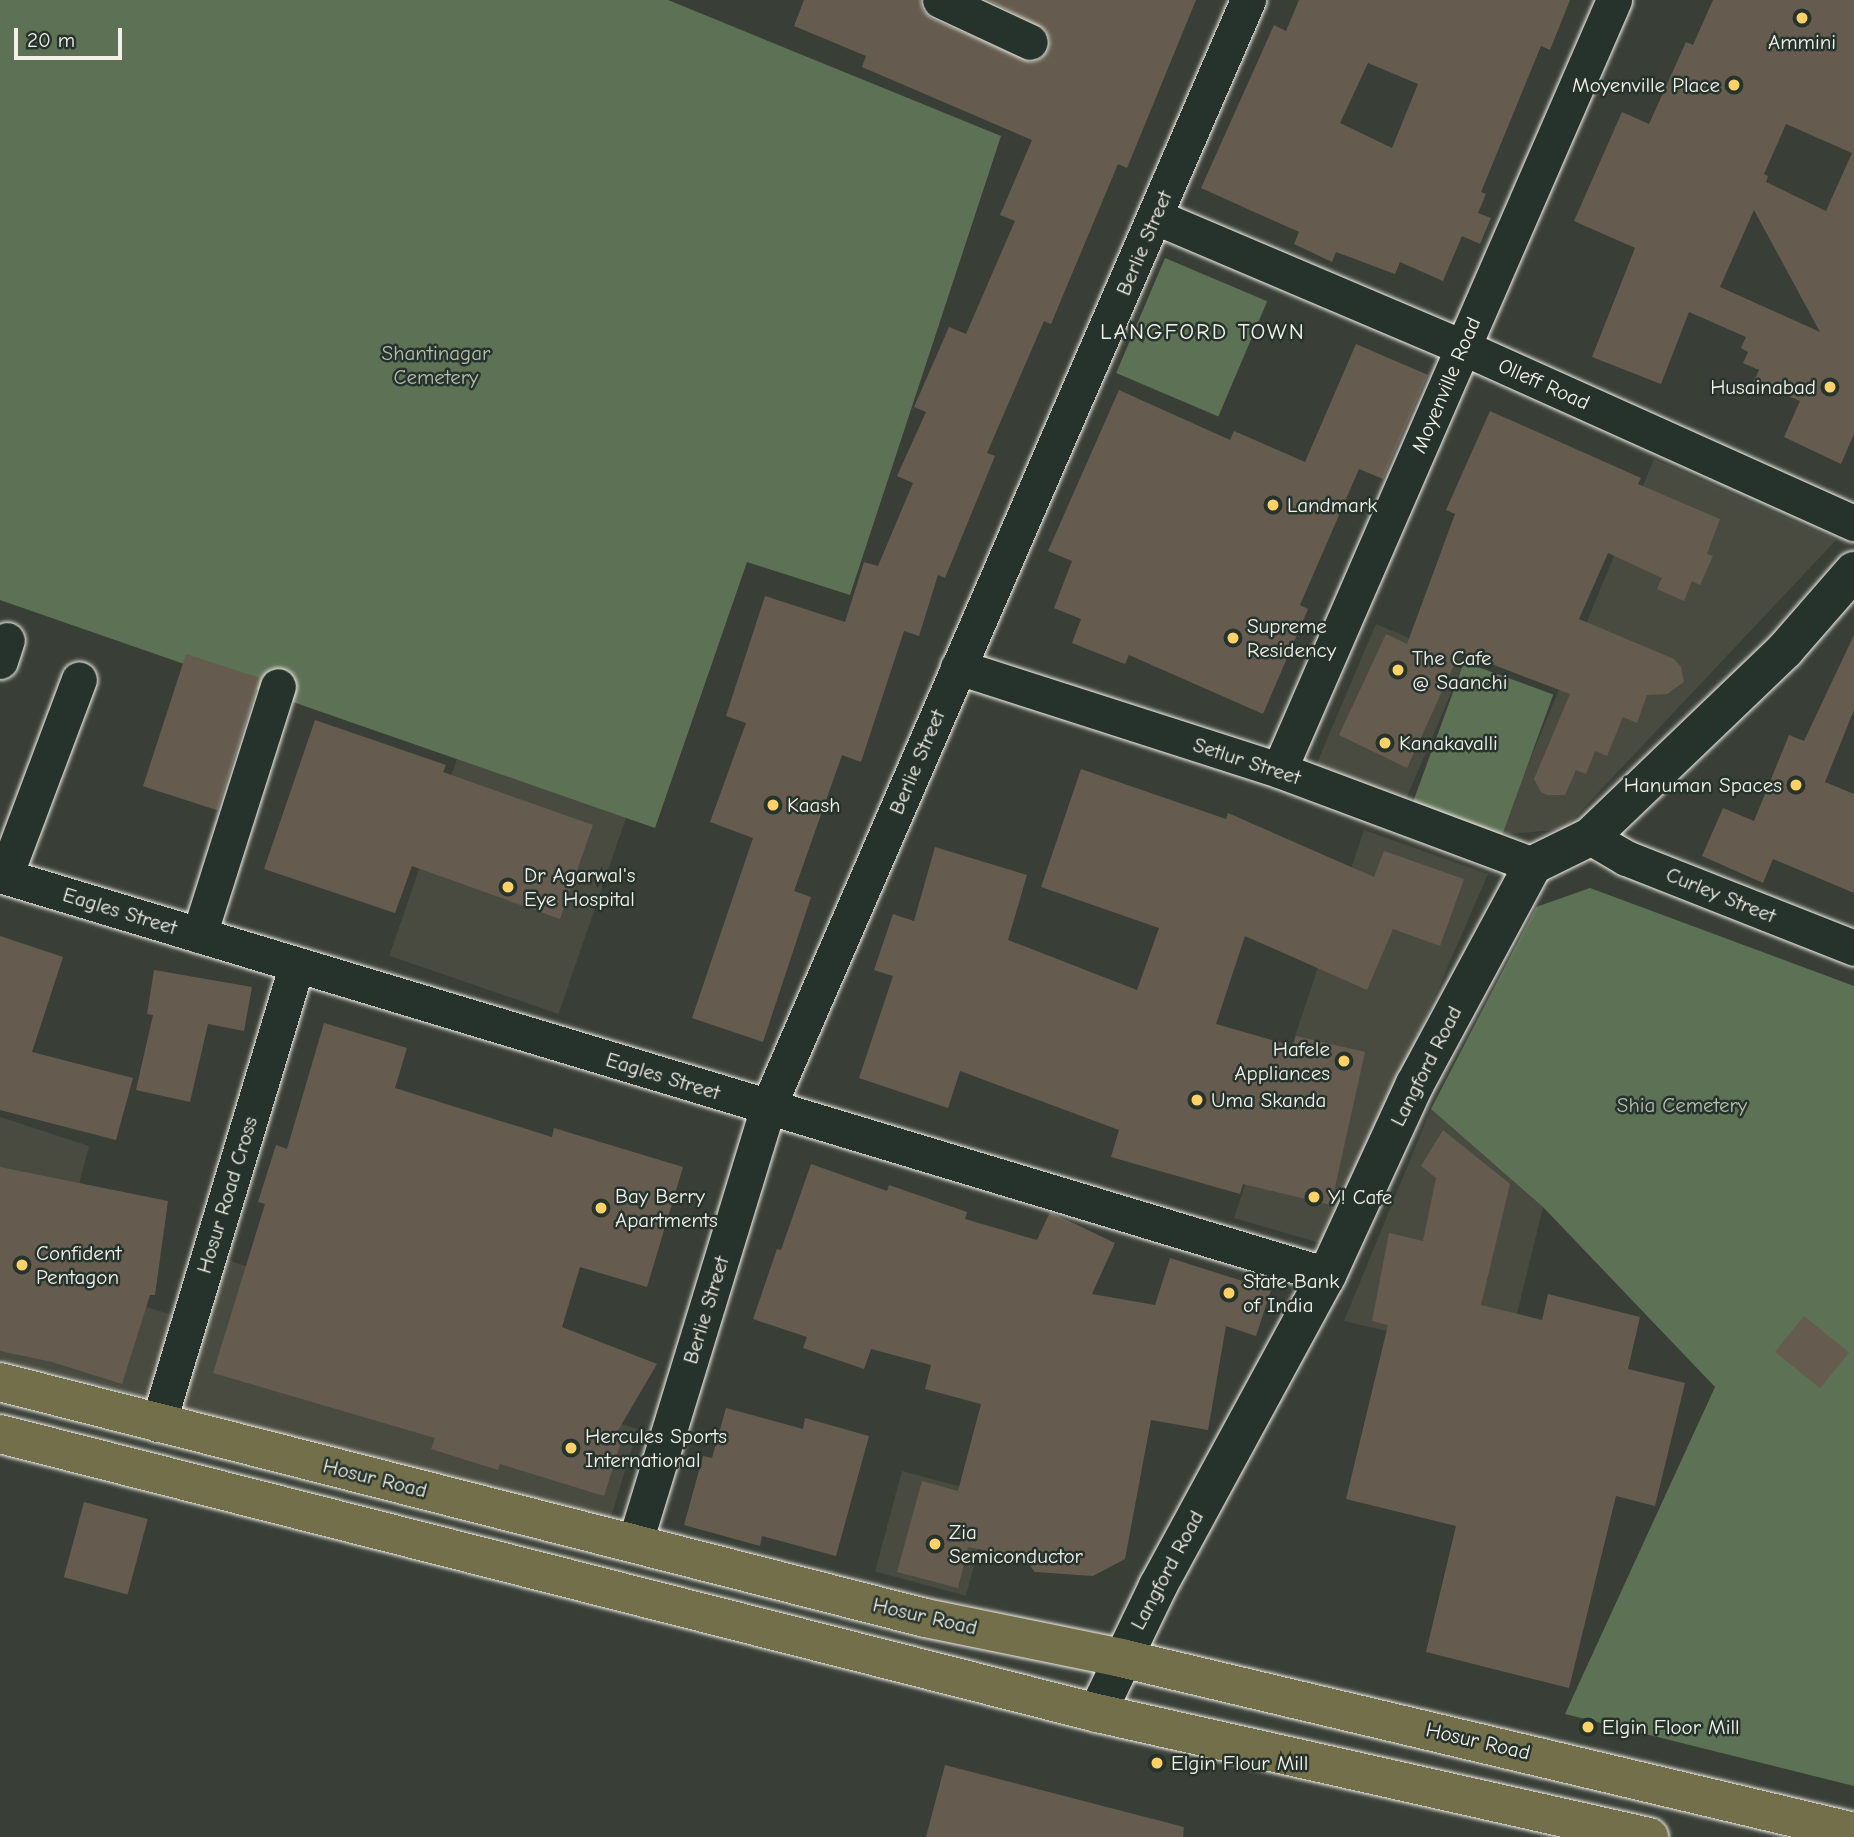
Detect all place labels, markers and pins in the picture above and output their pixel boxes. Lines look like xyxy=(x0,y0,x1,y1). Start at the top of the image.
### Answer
marker: Ammini xyxy=(1794,10,1810,26)
place label: Ammini xyxy=(1768,29,1836,55)
place label: Moyenville Place xyxy=(1572,72,1720,98)
marker: Moyenville Place xyxy=(1726,77,1742,93)
place label: Husainabad xyxy=(1710,374,1816,400)
marker: Husainabad xyxy=(1822,379,1838,395)
place label: Landmark xyxy=(1287,492,1377,518)
marker: Landmark xyxy=(1265,497,1281,513)
place label: Supreme Residency xyxy=(1247,613,1336,663)
marker: Supreme Residency xyxy=(1225,630,1241,646)
place label: The Cafe @ Saanchi xyxy=(1412,645,1508,695)
marker: The Cafe @ Saanchi xyxy=(1390,662,1406,678)
place label: Kanakavalli xyxy=(1399,730,1498,756)
marker: Kanakavalli xyxy=(1377,735,1393,751)
place label: Hanuman Spaces xyxy=(1624,772,1782,798)
marker: Hanuman Spaces xyxy=(1788,777,1804,793)
place label: Kaash xyxy=(787,792,840,818)
marker: Kaash xyxy=(765,797,781,813)
place label: Dr Agarwal's Eye Hospital xyxy=(524,862,636,912)
marker: Dr Agarwal's Eye Hospital xyxy=(498,877,518,897)
place label: Hafele Appliances xyxy=(1234,1036,1330,1086)
marker: Hafele Appliances xyxy=(1336,1053,1352,1069)
place label: Uma Skanda xyxy=(1211,1087,1326,1113)
marker: Uma Skanda xyxy=(1189,1092,1205,1108)
place label: Bay Berry Apartments xyxy=(615,1183,718,1233)
place label: Y! Cafe xyxy=(1328,1184,1392,1210)
marker: Y! Cafe xyxy=(1306,1189,1322,1205)
marker: Bay Berry Apartments xyxy=(593,1200,609,1216)
place label: Confident Pentagon xyxy=(36,1240,122,1290)
marker: Confident Pentagon xyxy=(14,1257,30,1273)
place label: State Bank of India xyxy=(1243,1268,1339,1318)
marker: State Bank of India xyxy=(1221,1285,1237,1301)
place label: Hercules Sports International xyxy=(585,1423,727,1473)
marker: Hercules Sports International xyxy=(563,1440,579,1456)
place label: Zia Semiconductor xyxy=(949,1519,1083,1569)
marker: Zia Semiconductor xyxy=(927,1536,943,1552)
place label: Elgin Floor Mill xyxy=(1602,1714,1740,1740)
marker: Elgin Floor Mill xyxy=(1580,1719,1596,1735)
place label: Elgin Flour Mill xyxy=(1171,1750,1308,1776)
marker: Elgin Flour Mill xyxy=(1149,1755,1165,1771)

